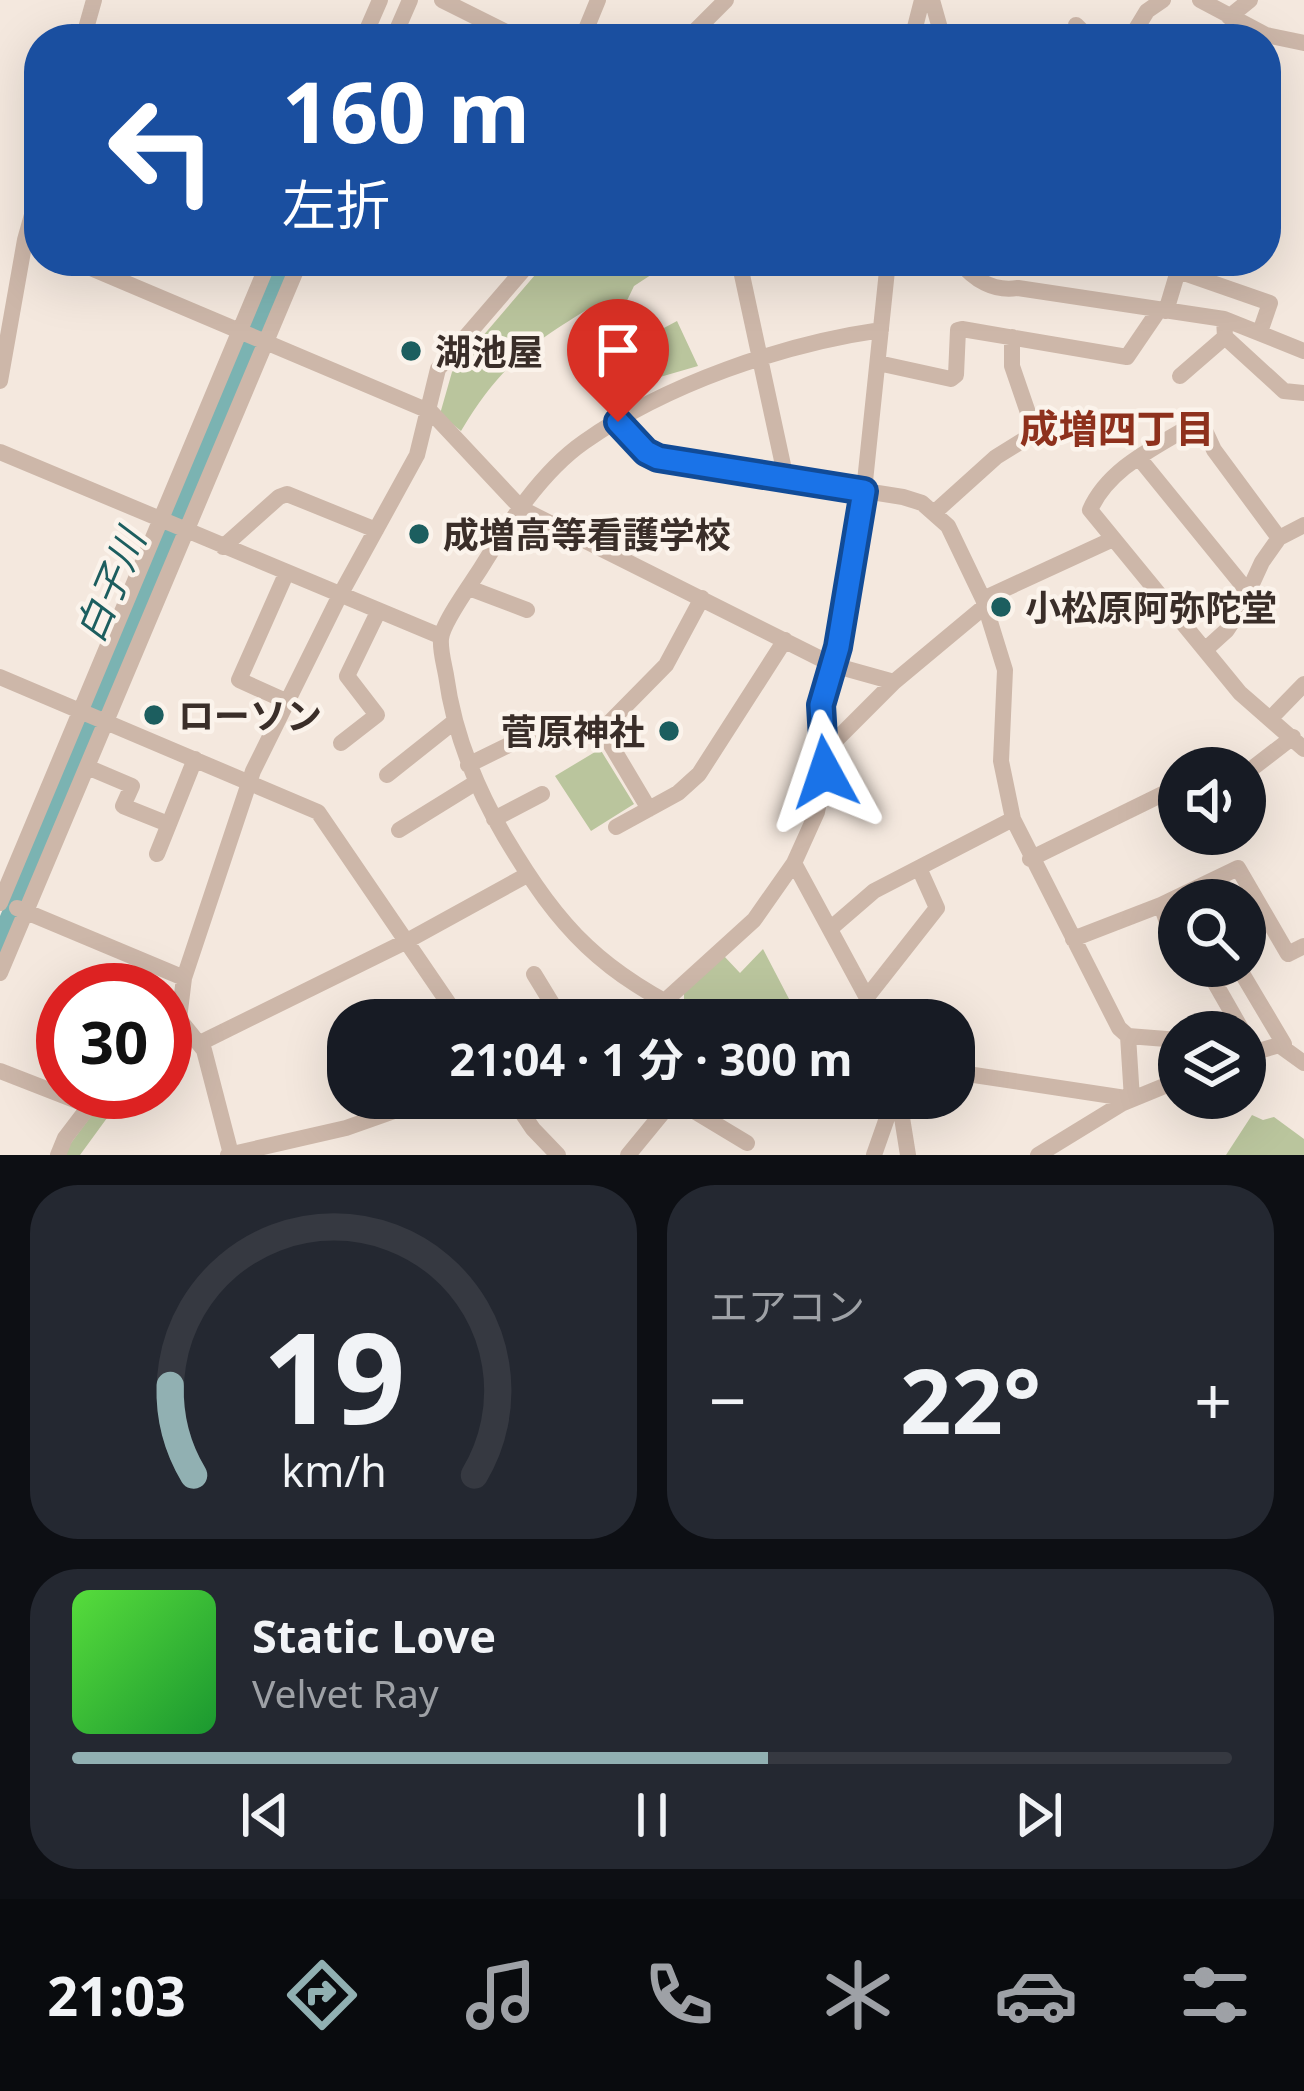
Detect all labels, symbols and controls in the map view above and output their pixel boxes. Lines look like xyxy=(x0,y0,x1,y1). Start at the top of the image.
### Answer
text: 160 m xyxy=(282,53,530,168)
icon: left xyxy=(84,72,240,228)
text: 左折 xyxy=(282,167,390,241)
pin xyxy=(567,299,669,422)
icon: arrive xyxy=(585,317,651,383)
place label: 湖池屋 xyxy=(435,327,543,376)
marker: 湖池屋 xyxy=(398,338,424,364)
district label: 成増四丁目 xyxy=(1019,401,1215,454)
place label: 成増高等看護学校 xyxy=(443,510,731,559)
water label: 白子川 xyxy=(62,517,158,649)
marker: 成増高等看護学校 xyxy=(406,521,432,547)
place label: 小松原阿弥陀堂 xyxy=(1025,583,1277,632)
marker: 小松原阿弥陀堂 xyxy=(988,594,1014,620)
place label: ローソン xyxy=(178,691,322,740)
marker: ローソン xyxy=(141,702,167,728)
place label: 菅原神社 xyxy=(501,707,645,756)
position arrow xyxy=(762,709,888,835)
marker: 菅原神社 xyxy=(656,718,682,744)
map controls xyxy=(1158,747,1266,1119)
button: sound xyxy=(1158,747,1266,855)
button: search xyxy=(1158,879,1266,987)
speed limit sign: 30 xyxy=(36,963,192,1119)
button: layers xyxy=(1158,1011,1266,1119)
text: 21:04 · 1 分 · 300 m xyxy=(450,1028,852,1089)
text: エアコン xyxy=(709,1279,865,1332)
text: 19 xyxy=(262,1291,405,1461)
text: 22° xyxy=(900,1338,1041,1460)
text: − xyxy=(709,1354,747,1444)
text: + xyxy=(1194,1354,1232,1444)
text: km/h xyxy=(281,1441,386,1500)
text: Static Love xyxy=(252,1605,496,1666)
text: Velvet Ray xyxy=(252,1666,439,1719)
icon: previous xyxy=(232,1782,298,1848)
icon: pause xyxy=(619,1782,685,1848)
icon: next xyxy=(1006,1782,1072,1848)
icon: directions xyxy=(280,1953,364,2037)
icon: music xyxy=(459,1953,543,2037)
icon: phone xyxy=(637,1953,721,2037)
icon: climate xyxy=(816,1953,900,2037)
icon: car xyxy=(994,1953,1078,2037)
icon: filters xyxy=(1173,1953,1257,2037)
text: 21:03 xyxy=(47,1958,186,2032)

